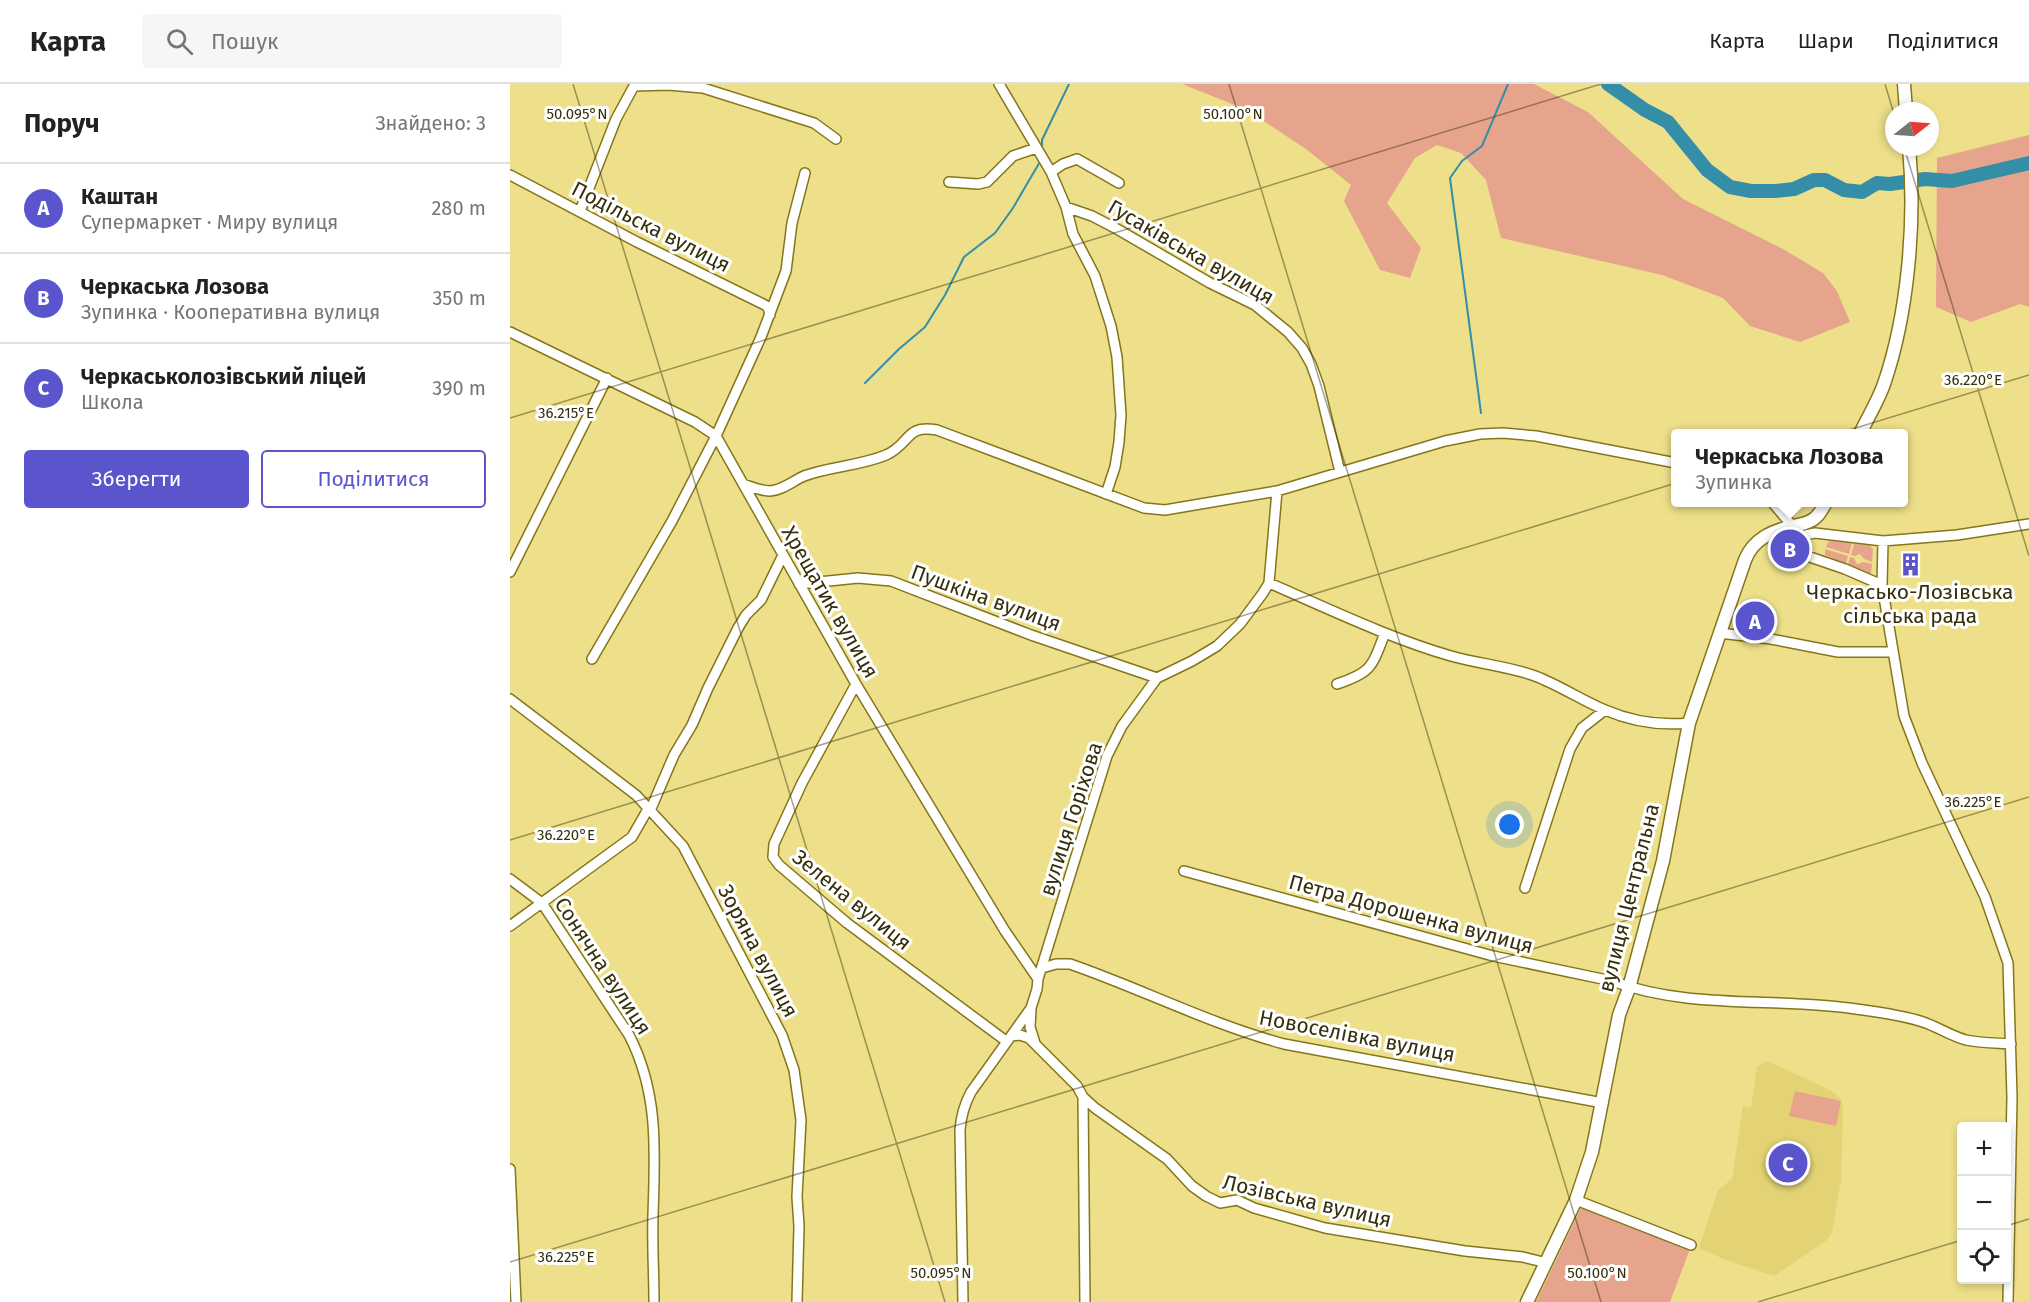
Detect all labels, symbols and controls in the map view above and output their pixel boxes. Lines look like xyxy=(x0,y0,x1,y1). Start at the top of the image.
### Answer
search box xyxy=(142,14,562,68)
text: Карта xyxy=(30,25,106,58)
icon: search xyxy=(163,25,196,58)
text: Пошук xyxy=(211,28,278,55)
text: Карта xyxy=(1709,28,1765,54)
text: Шари xyxy=(1798,28,1854,54)
text: Поділитися xyxy=(1887,28,1999,54)
north arrow xyxy=(1885,102,1939,156)
text: 50.095°N xyxy=(547,105,607,123)
text: 50.100°N xyxy=(1203,105,1263,123)
text: Поруч xyxy=(24,108,100,139)
text: Знайдено: 3 xyxy=(375,111,486,135)
street label: Подільска вулиця xyxy=(567,176,735,278)
text: Каштан xyxy=(81,183,158,210)
street label: Гусаківська вулиця xyxy=(1103,194,1279,310)
text: A xyxy=(38,196,49,220)
text: 280 m xyxy=(431,196,486,220)
text: Супермаркет · Миру вулиця xyxy=(81,210,338,234)
text: Черкаська Лозова xyxy=(81,273,269,300)
text: B xyxy=(37,286,50,310)
text: 350 m xyxy=(432,286,486,310)
text: Зупинка · Кооперативна вулиця xyxy=(81,300,380,324)
text: Черкаськолозівський ліцей xyxy=(81,363,366,390)
text: 36.220°E xyxy=(1944,371,2002,389)
text: C xyxy=(38,376,49,400)
text: 390 m xyxy=(432,376,486,400)
text: Школа xyxy=(81,390,144,414)
text: 36.215°E xyxy=(538,404,594,422)
popup xyxy=(1671,429,1908,507)
text: Черкаська Лозова xyxy=(1695,443,1884,470)
button: Зберегти xyxy=(24,450,249,508)
button: Поділитися xyxy=(261,450,486,508)
text: Зупинка xyxy=(1695,470,1772,494)
street label: Хрещатик вулиця xyxy=(776,521,884,683)
pin: B xyxy=(1770,526,1810,572)
building icon: Черкасько-Лозівська сільська рада xyxy=(1897,551,1923,577)
street label: Пушкіна вулиця xyxy=(907,559,1065,637)
place label: Черкасько-Лозівська сільська рада xyxy=(1806,579,2014,629)
pin: A xyxy=(1736,598,1774,644)
street label: вулиця Горіхова xyxy=(1034,739,1108,899)
text: 36.225°E xyxy=(1944,793,2002,811)
street label: вулиця Центральна xyxy=(1593,801,1665,995)
your location xyxy=(1495,810,1524,839)
text: 36.220°E xyxy=(537,826,595,844)
street label: Зелена вулиця xyxy=(787,844,917,956)
street label: Петра Дорошенка вулиця xyxy=(1286,869,1536,959)
street label: Зоряна вулиця xyxy=(712,880,804,1022)
street label: Сонячна вулиця xyxy=(549,892,657,1040)
street label: Новоселівка вулиця xyxy=(1257,1004,1457,1068)
map controls xyxy=(1957,1122,2011,1284)
button: + xyxy=(1957,1122,2011,1176)
pin: C xyxy=(1768,1140,1808,1186)
street label: Лозівська вулиця xyxy=(1220,1169,1394,1233)
button: − xyxy=(1957,1176,2011,1230)
button: locate xyxy=(1957,1230,2011,1284)
text: 36.225°E xyxy=(537,1248,595,1266)
text: 50.095°N xyxy=(911,1264,971,1282)
text: 50.100°N xyxy=(1567,1264,1627,1282)

